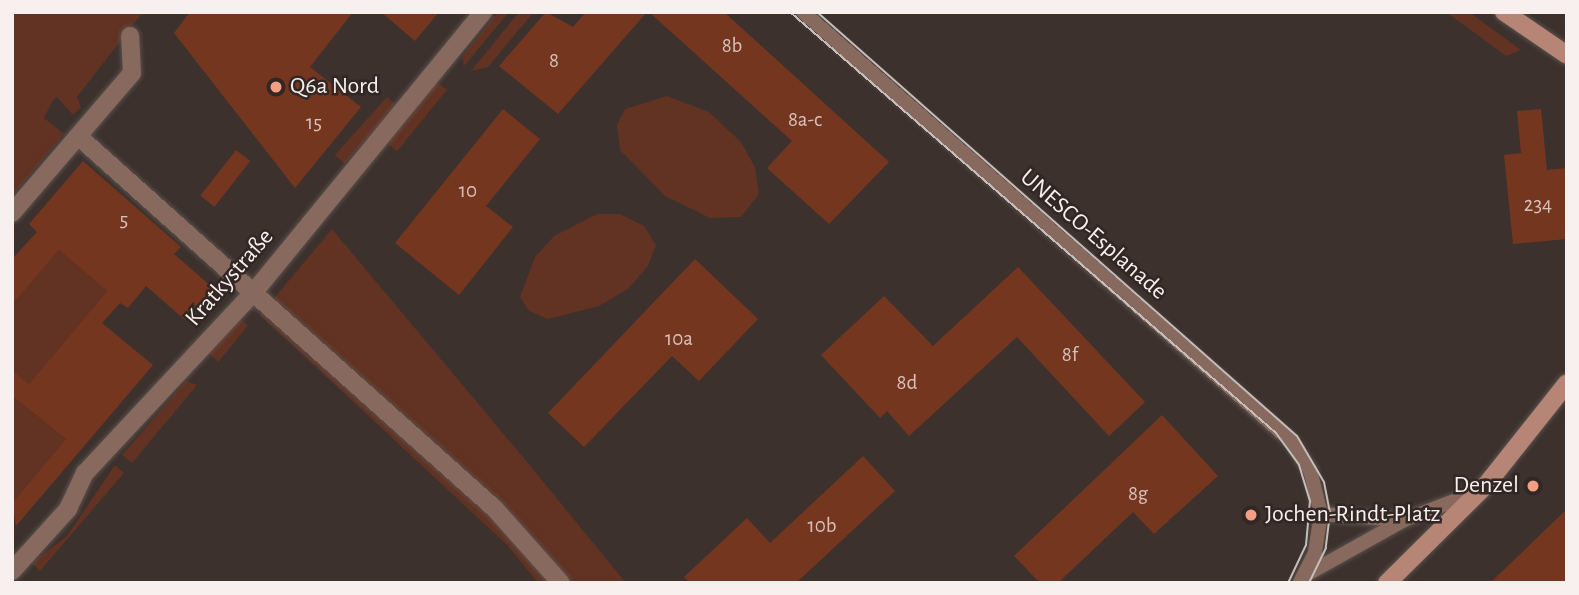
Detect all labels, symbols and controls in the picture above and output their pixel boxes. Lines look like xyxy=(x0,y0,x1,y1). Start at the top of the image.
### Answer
house number: 8b xyxy=(722,33,742,59)
house number: 8 xyxy=(549,48,559,74)
place label: Q6a Nord xyxy=(290,73,379,101)
marker: Q6a Nord xyxy=(268,79,284,95)
house number: 8a-c xyxy=(788,107,822,133)
house number: 15 xyxy=(306,110,322,136)
street label: UNESCO-Esplanade xyxy=(1014,163,1172,307)
house number: 10 xyxy=(459,178,477,204)
house number: 234 xyxy=(1524,192,1552,218)
house number: 5 xyxy=(120,207,128,233)
street label: Kratkystraße xyxy=(180,223,280,333)
house number: 10a xyxy=(665,326,693,352)
house number: 8f xyxy=(1062,342,1078,368)
house number: 8d xyxy=(897,370,917,396)
place label: Denzel xyxy=(1454,472,1519,500)
marker: Denzel xyxy=(1525,478,1541,494)
house number: 8g xyxy=(1128,481,1148,507)
place label: Jochen-Rindt-Platz xyxy=(1265,501,1441,529)
marker: Jochen-Rindt-Platz xyxy=(1243,507,1259,523)
house number: 10b xyxy=(807,513,837,539)

